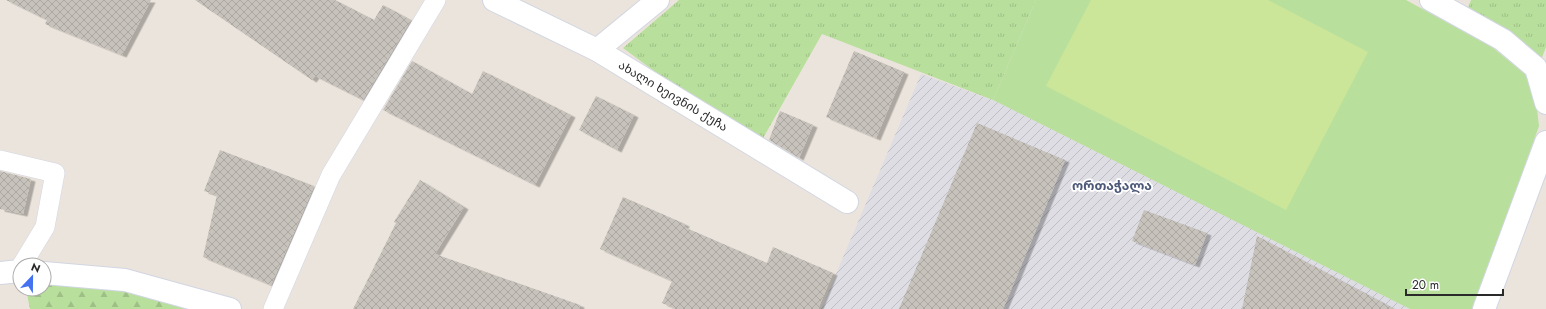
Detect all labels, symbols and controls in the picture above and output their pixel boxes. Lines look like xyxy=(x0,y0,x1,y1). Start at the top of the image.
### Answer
street label: ახალი ხეივნის ქუჩა xyxy=(615,56,731,136)
district label: ორთაჭალა xyxy=(1072,176,1152,195)
north arrow xyxy=(12,257,52,297)
text: N xyxy=(29,259,43,277)
scale bar xyxy=(1406,271,1503,297)
text: 20 m xyxy=(1412,276,1439,294)

